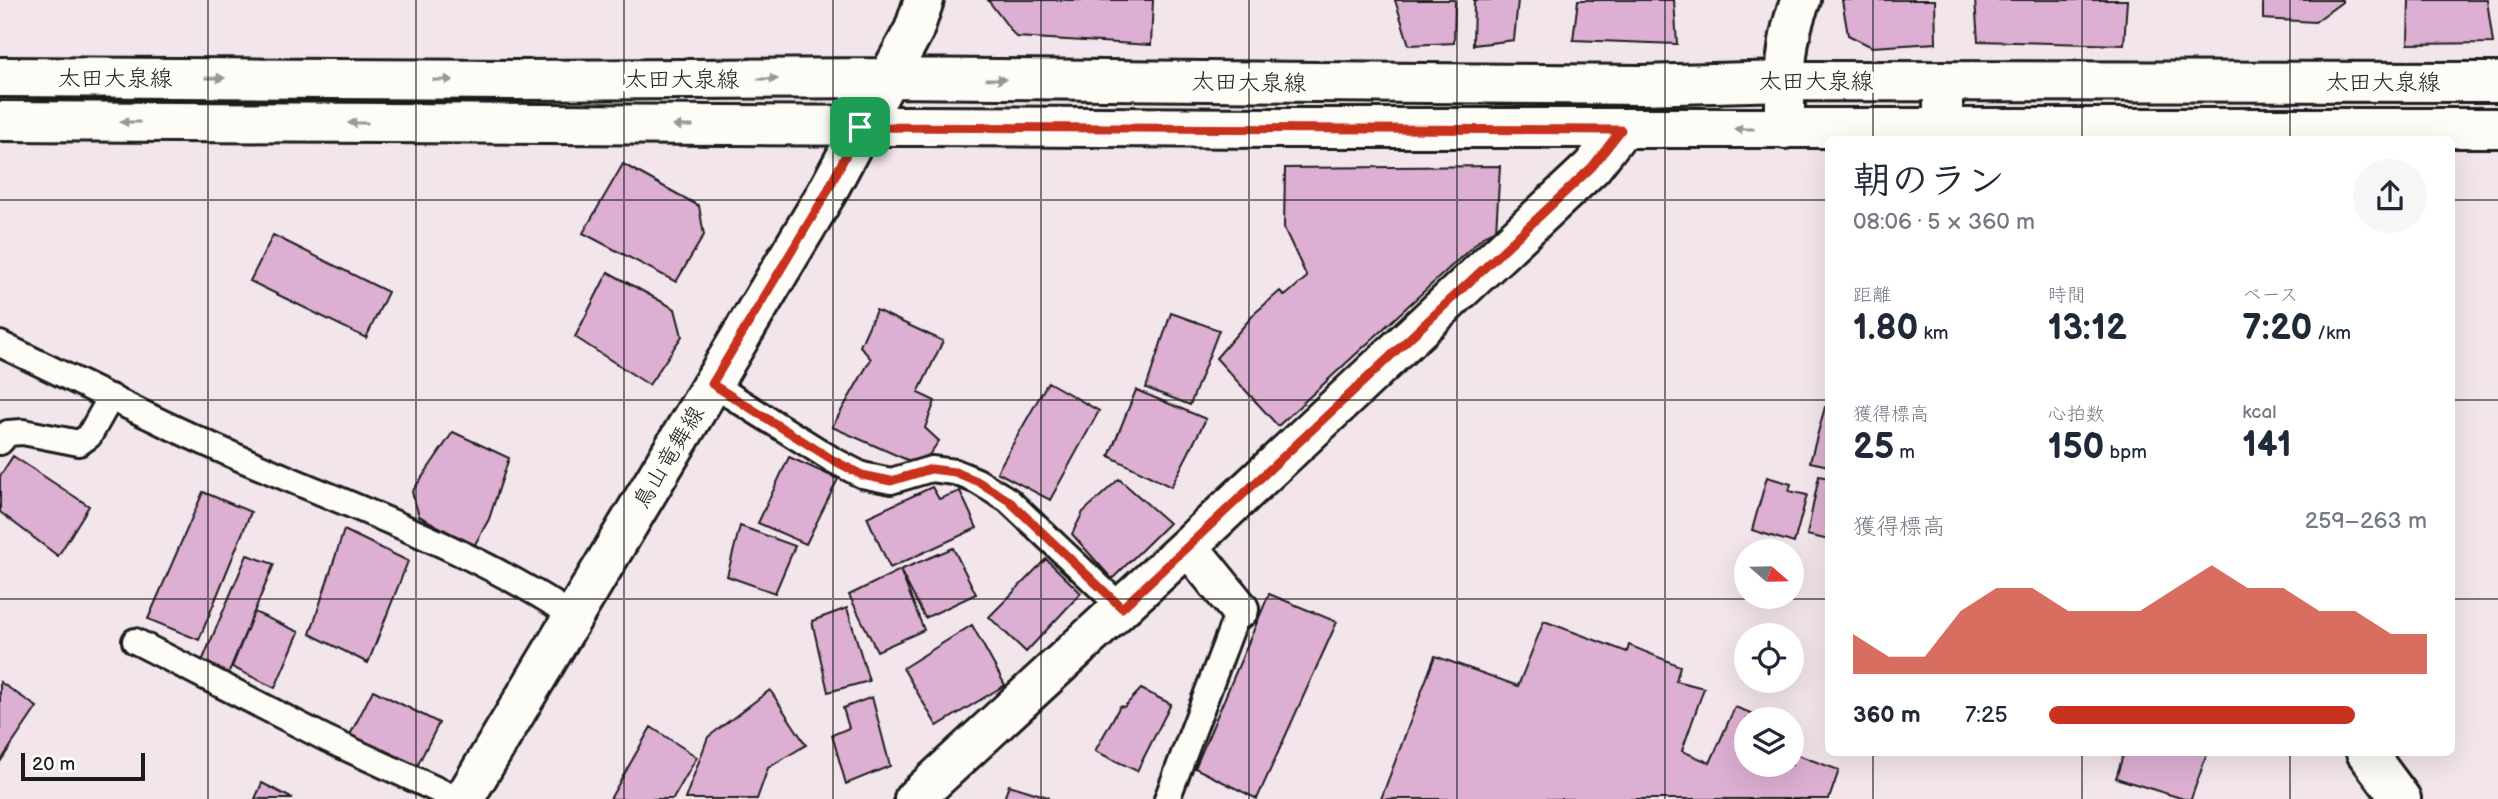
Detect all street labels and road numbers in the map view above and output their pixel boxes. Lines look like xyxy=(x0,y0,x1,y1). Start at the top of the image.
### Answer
street label: 太田大泉線 xyxy=(58,65,173,93)
street label: 太田大泉線 xyxy=(625,66,740,94)
street label: 太田大泉線 xyxy=(1191,68,1307,98)
street label: 太田大泉線 xyxy=(1759,68,1874,96)
street label: 太田大泉線 xyxy=(2326,69,2441,97)
street label: 鳥山竜舞線 xyxy=(627,401,710,514)

